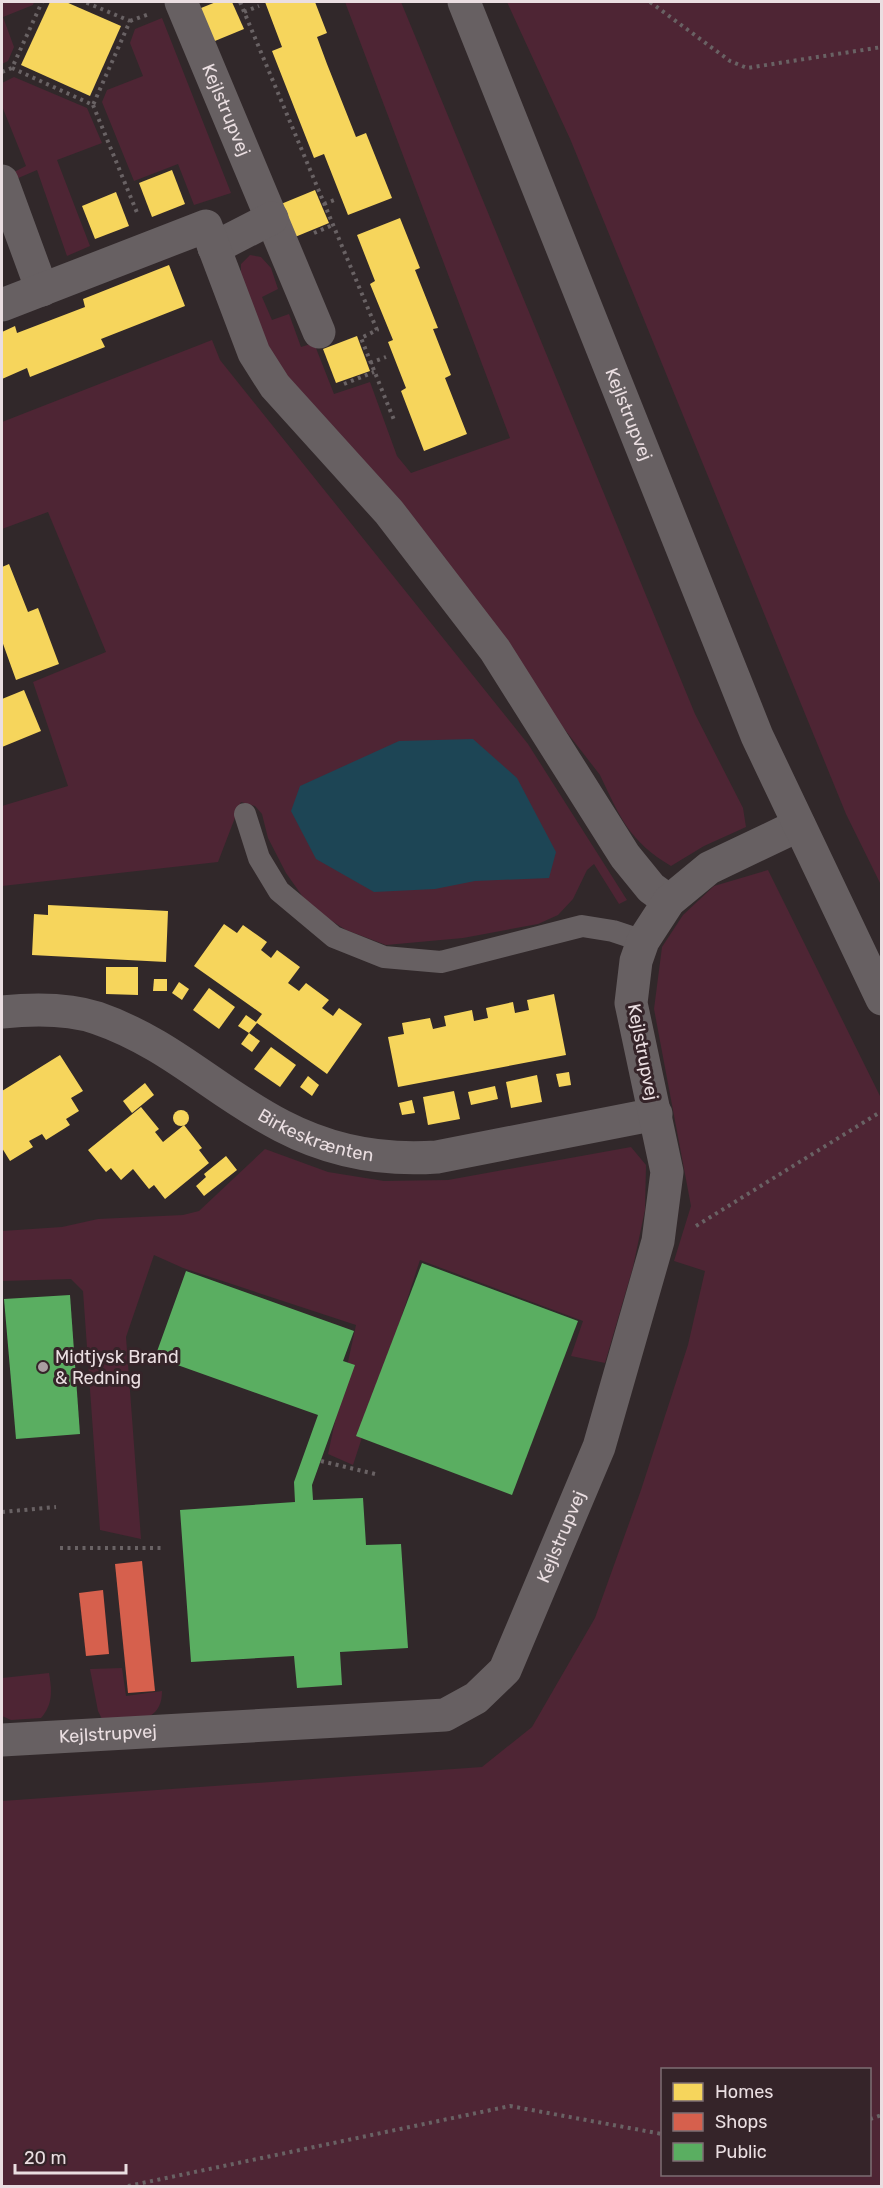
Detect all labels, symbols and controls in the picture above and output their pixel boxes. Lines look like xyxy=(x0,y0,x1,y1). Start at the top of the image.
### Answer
street label: Kejlstrupvej xyxy=(197,61,255,159)
street label: Kejlstrupvej xyxy=(600,365,657,464)
street label: Kejlstrupvej xyxy=(623,1002,663,1102)
street label: Birkeskrænten xyxy=(254,1104,375,1166)
place label: Midtjysk Brand & Redning xyxy=(55,1346,179,1389)
marker: Midtjysk Brand & Redning xyxy=(36,1360,50,1374)
street label: Kejlstrupvej xyxy=(532,1487,590,1586)
street label: Kejlstrupvej xyxy=(58,1720,157,1748)
legend xyxy=(661,2068,871,2176)
text: Homes xyxy=(715,2081,773,2103)
text: Shops xyxy=(715,2111,767,2133)
scale bar xyxy=(15,2137,126,2175)
text: Public xyxy=(715,2141,767,2163)
text: 20 m xyxy=(24,2147,66,2169)

